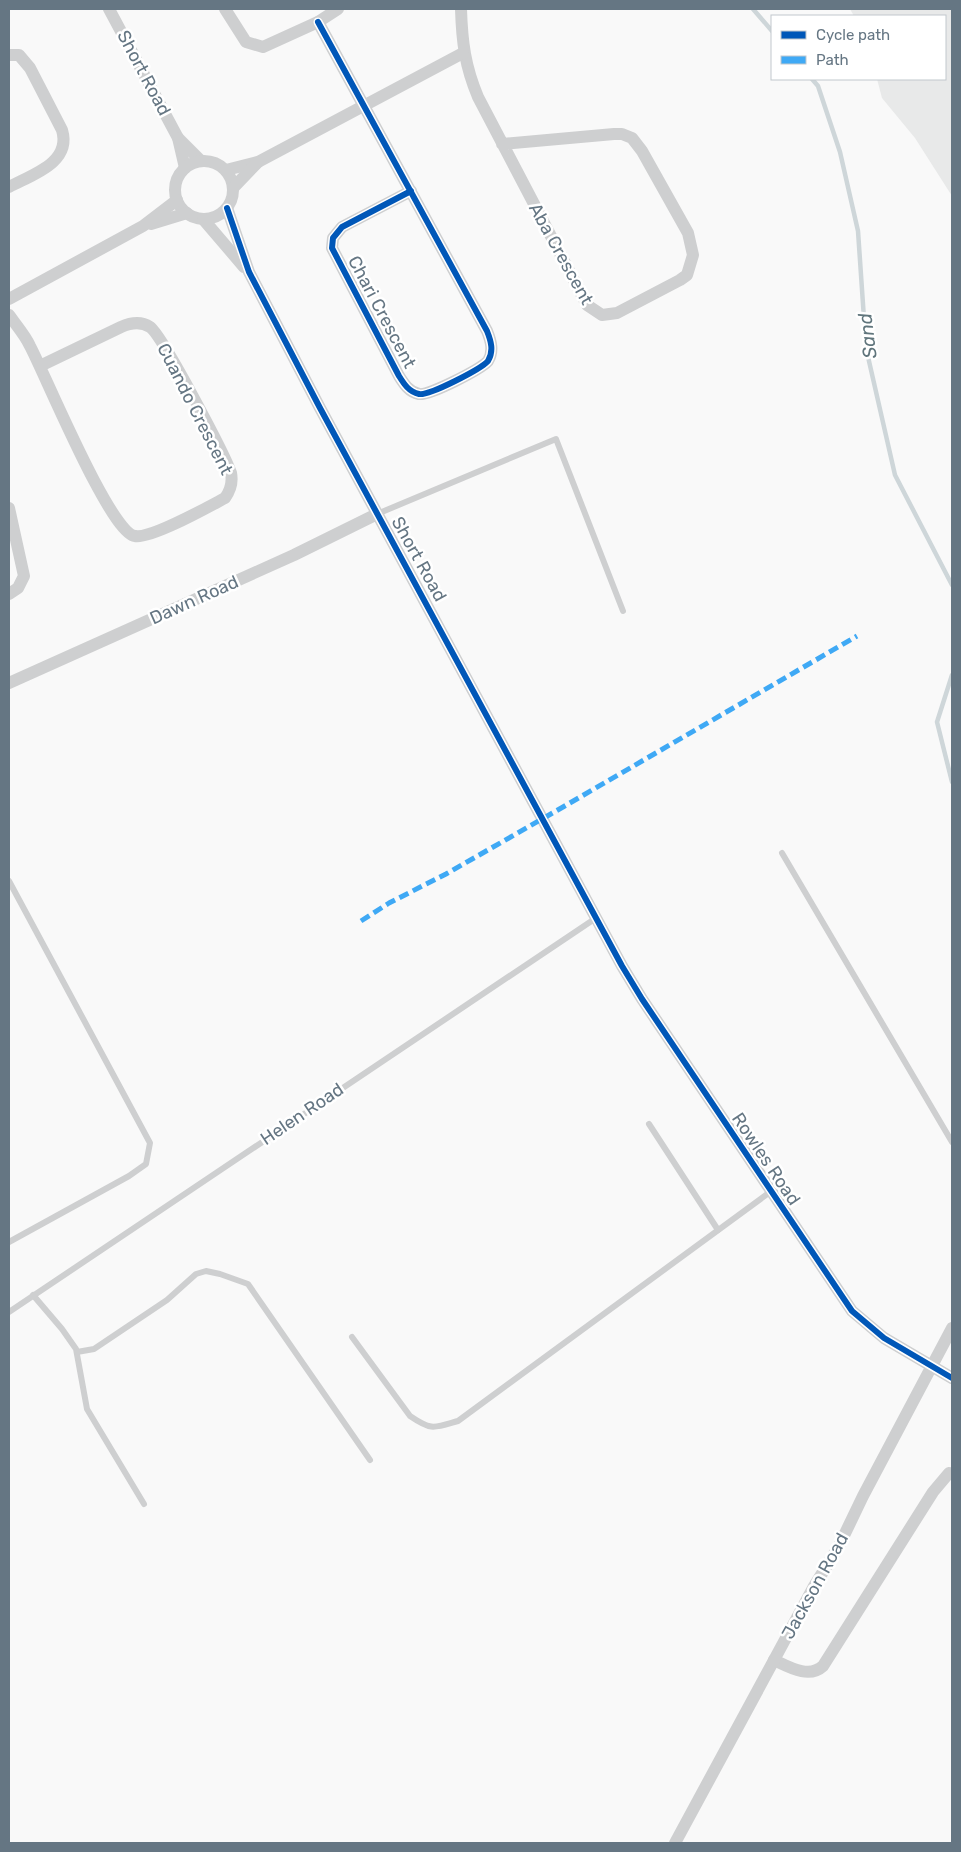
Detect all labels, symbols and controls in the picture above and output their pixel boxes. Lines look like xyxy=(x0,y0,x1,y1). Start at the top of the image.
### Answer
legend xyxy=(771,15,946,80)
text: Cycle path xyxy=(816,26,890,44)
street label: Short Road xyxy=(112,27,176,119)
text: Path xyxy=(816,51,849,69)
street label: Aba Crescent xyxy=(524,199,598,309)
street label: Chari Crescent xyxy=(343,252,421,372)
water label: Sand xyxy=(853,311,882,360)
street label: Cuando Crescent xyxy=(152,339,238,479)
street label: Short Road xyxy=(387,513,451,605)
street label: Dawn Road xyxy=(146,571,242,629)
street label: Helen Road xyxy=(256,1078,348,1150)
street label: Rowles Road xyxy=(727,1109,805,1209)
street label: Jackson Road xyxy=(777,1529,853,1643)

